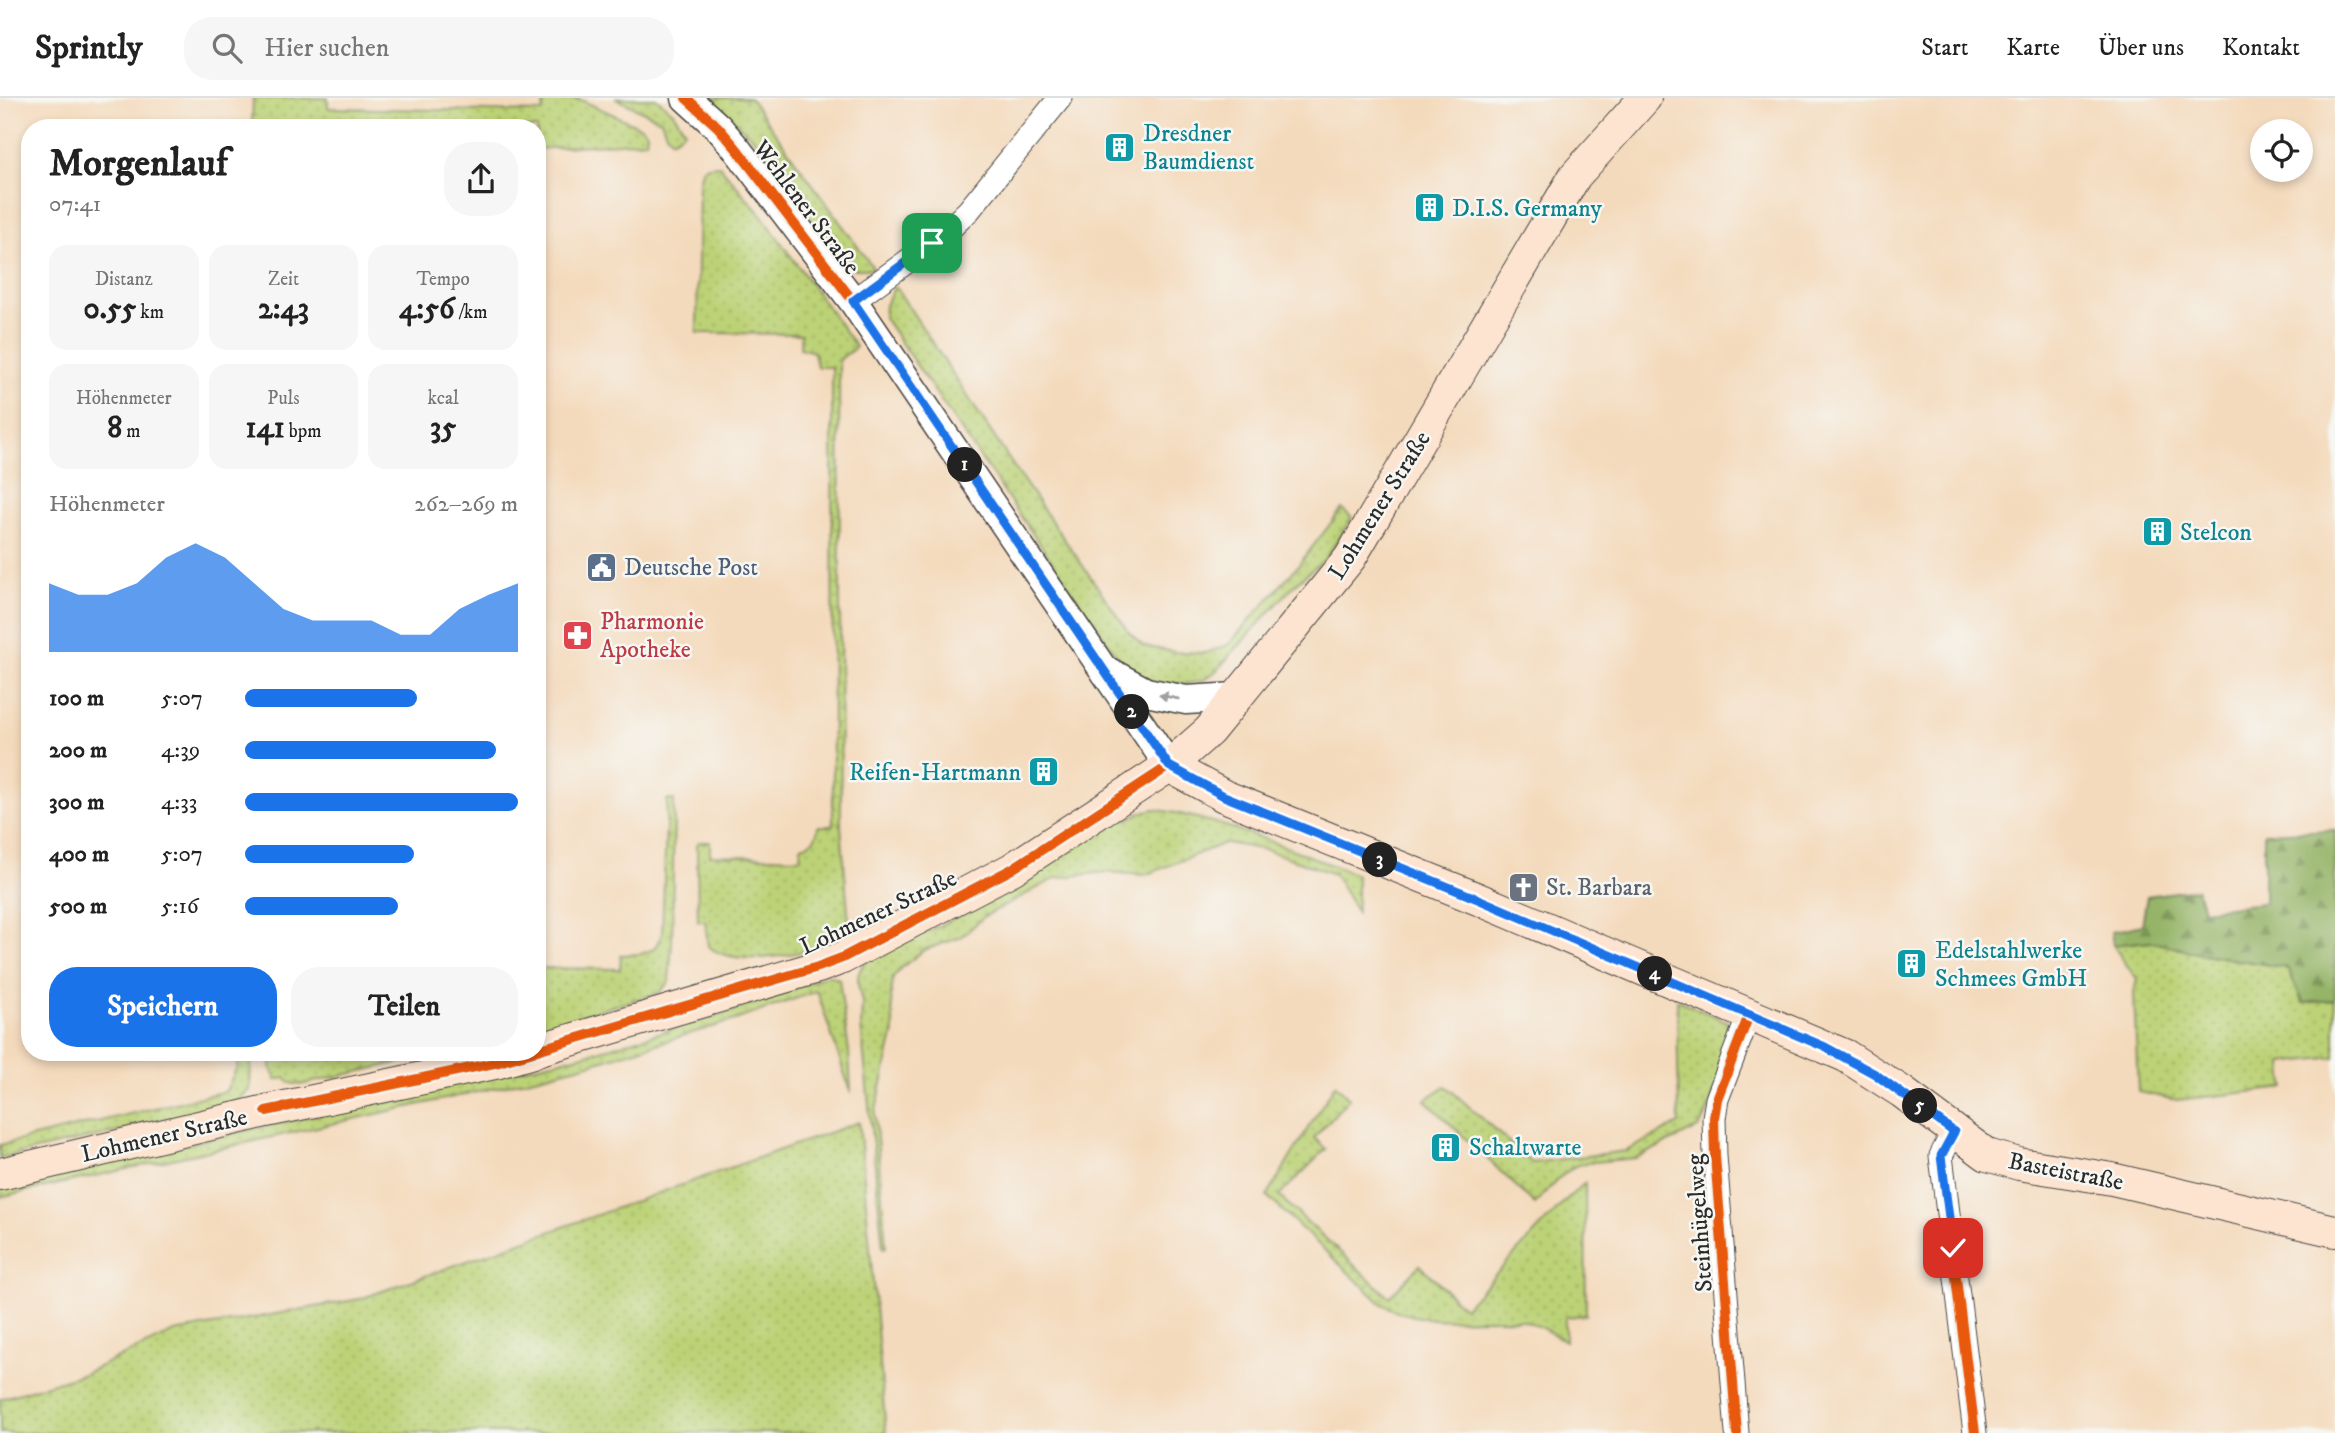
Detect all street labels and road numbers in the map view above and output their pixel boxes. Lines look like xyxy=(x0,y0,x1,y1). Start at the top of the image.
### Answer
street label: Wehlener Straße xyxy=(745,134,867,281)
street label: Lohmener Straße xyxy=(1322,426,1438,585)
street label: Lohmener Straße xyxy=(795,863,962,962)
street label: Lohmener Straße xyxy=(78,1102,250,1170)
street label: Basteistraße xyxy=(2006,1146,2126,1198)
street label: Steinhügelweg xyxy=(1680,1152,1720,1293)

